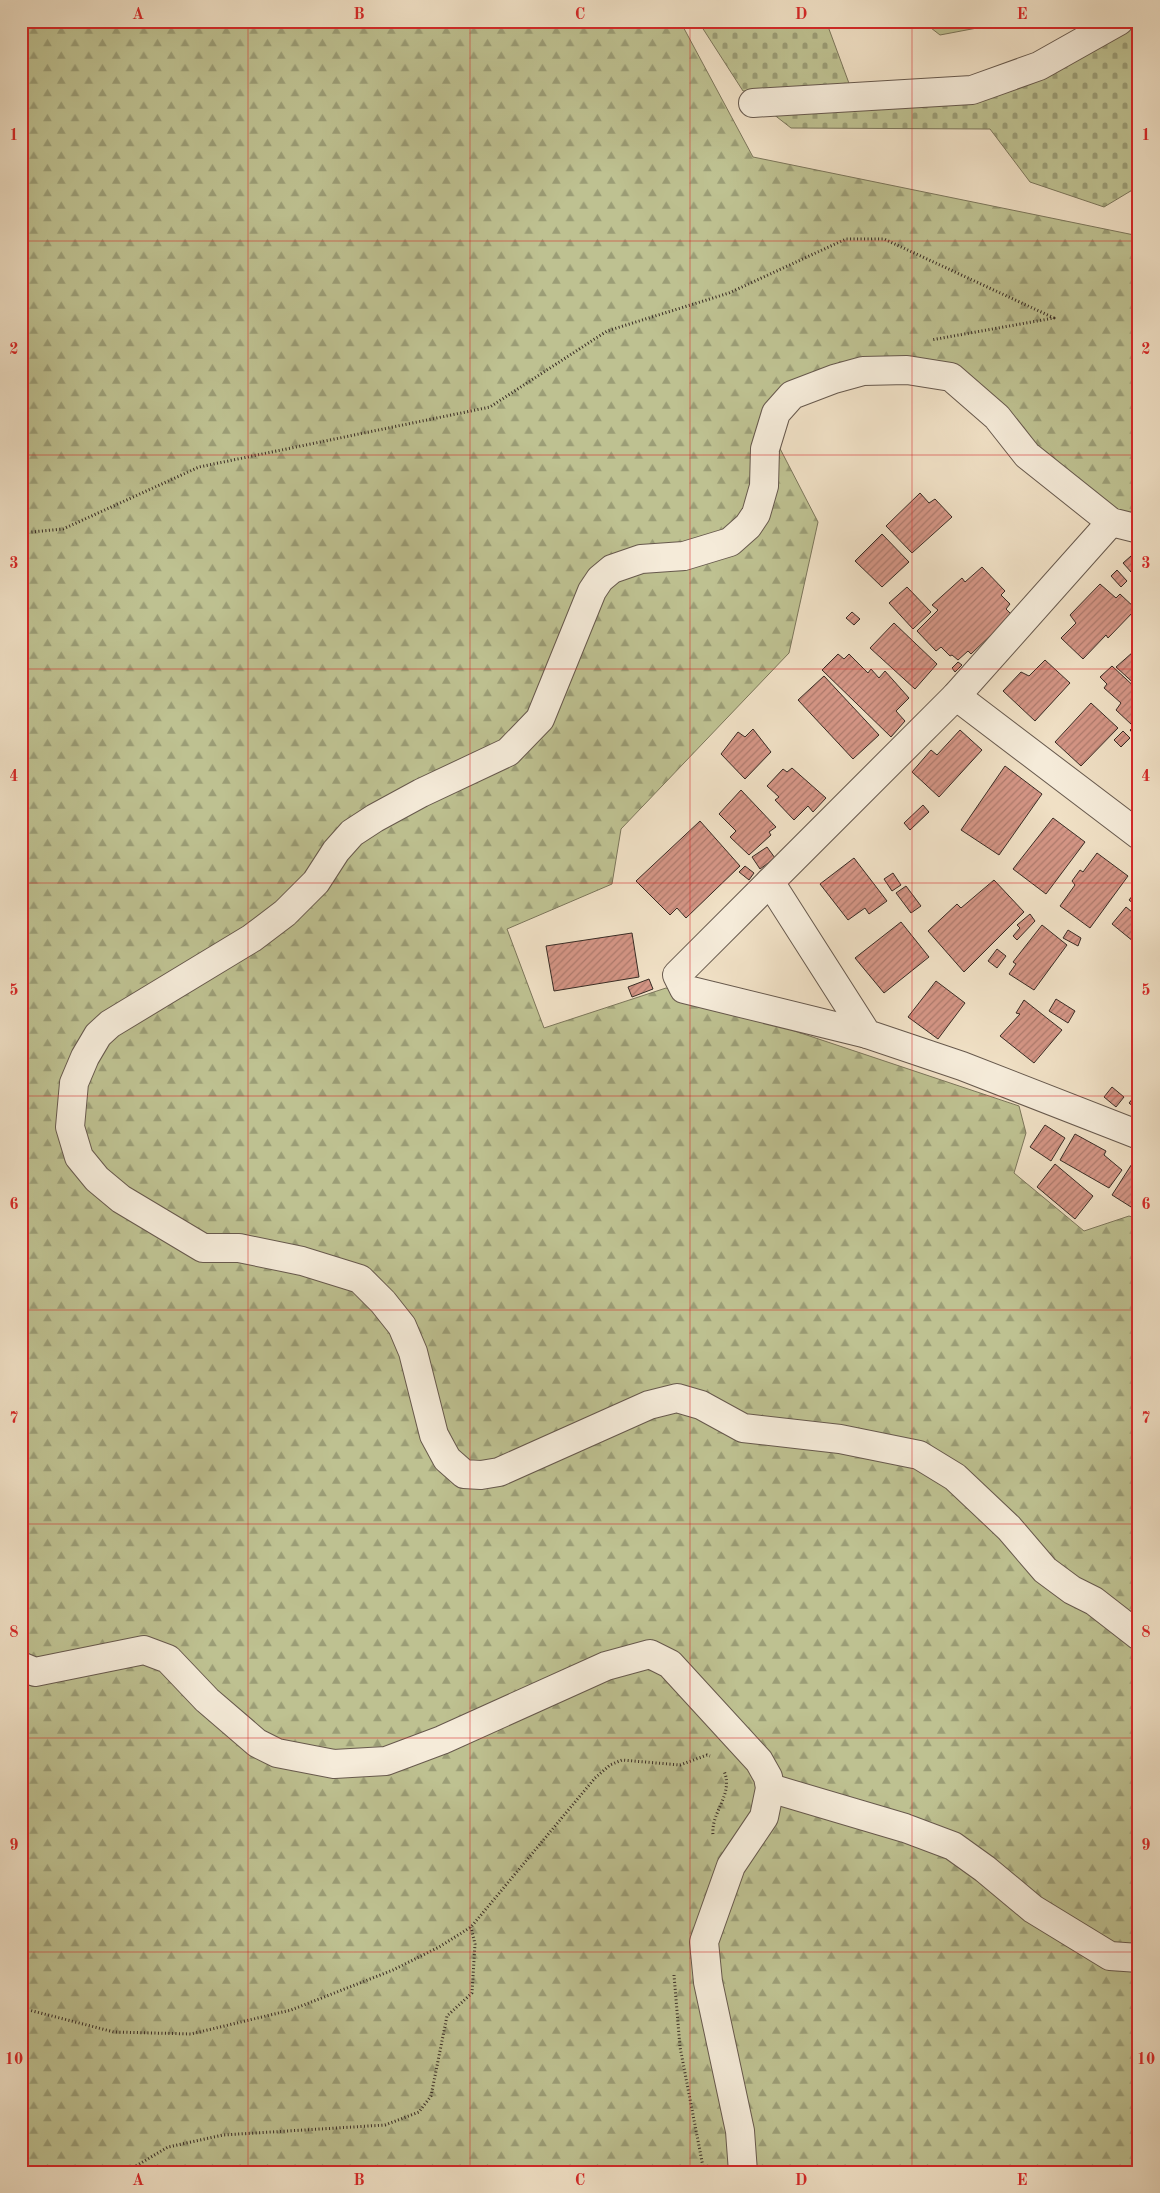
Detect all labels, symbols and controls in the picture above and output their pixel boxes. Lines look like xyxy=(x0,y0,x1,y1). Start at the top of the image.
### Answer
text: A xyxy=(132,7,144,23)
text: B xyxy=(353,7,365,23)
text: C xyxy=(575,7,585,23)
text: D xyxy=(795,7,807,23)
text: E xyxy=(1016,7,1028,23)
text: 1 xyxy=(9,128,19,144)
text: 1 xyxy=(1141,128,1151,144)
text: 2 xyxy=(9,342,19,358)
text: 2 xyxy=(1141,342,1151,358)
text: 3 xyxy=(9,556,19,572)
text: 3 xyxy=(1141,556,1151,572)
text: 4 xyxy=(9,769,19,785)
text: 4 xyxy=(1141,769,1151,785)
text: 5 xyxy=(9,983,19,999)
text: 5 xyxy=(1141,983,1151,999)
text: 6 xyxy=(9,1197,19,1213)
text: 6 xyxy=(1141,1197,1151,1213)
text: 7 xyxy=(9,1411,19,1427)
text: 7 xyxy=(1141,1411,1151,1427)
text: 8 xyxy=(9,1625,19,1641)
text: 8 xyxy=(1141,1625,1151,1641)
text: 9 xyxy=(9,1838,19,1854)
text: 9 xyxy=(1141,1838,1151,1854)
text: 10 xyxy=(5,2052,23,2068)
text: 10 xyxy=(1137,2052,1155,2068)
text: A xyxy=(132,2173,144,2189)
text: B xyxy=(353,2173,365,2189)
text: C xyxy=(575,2173,585,2189)
text: D xyxy=(795,2173,807,2189)
text: E xyxy=(1016,2173,1028,2189)

